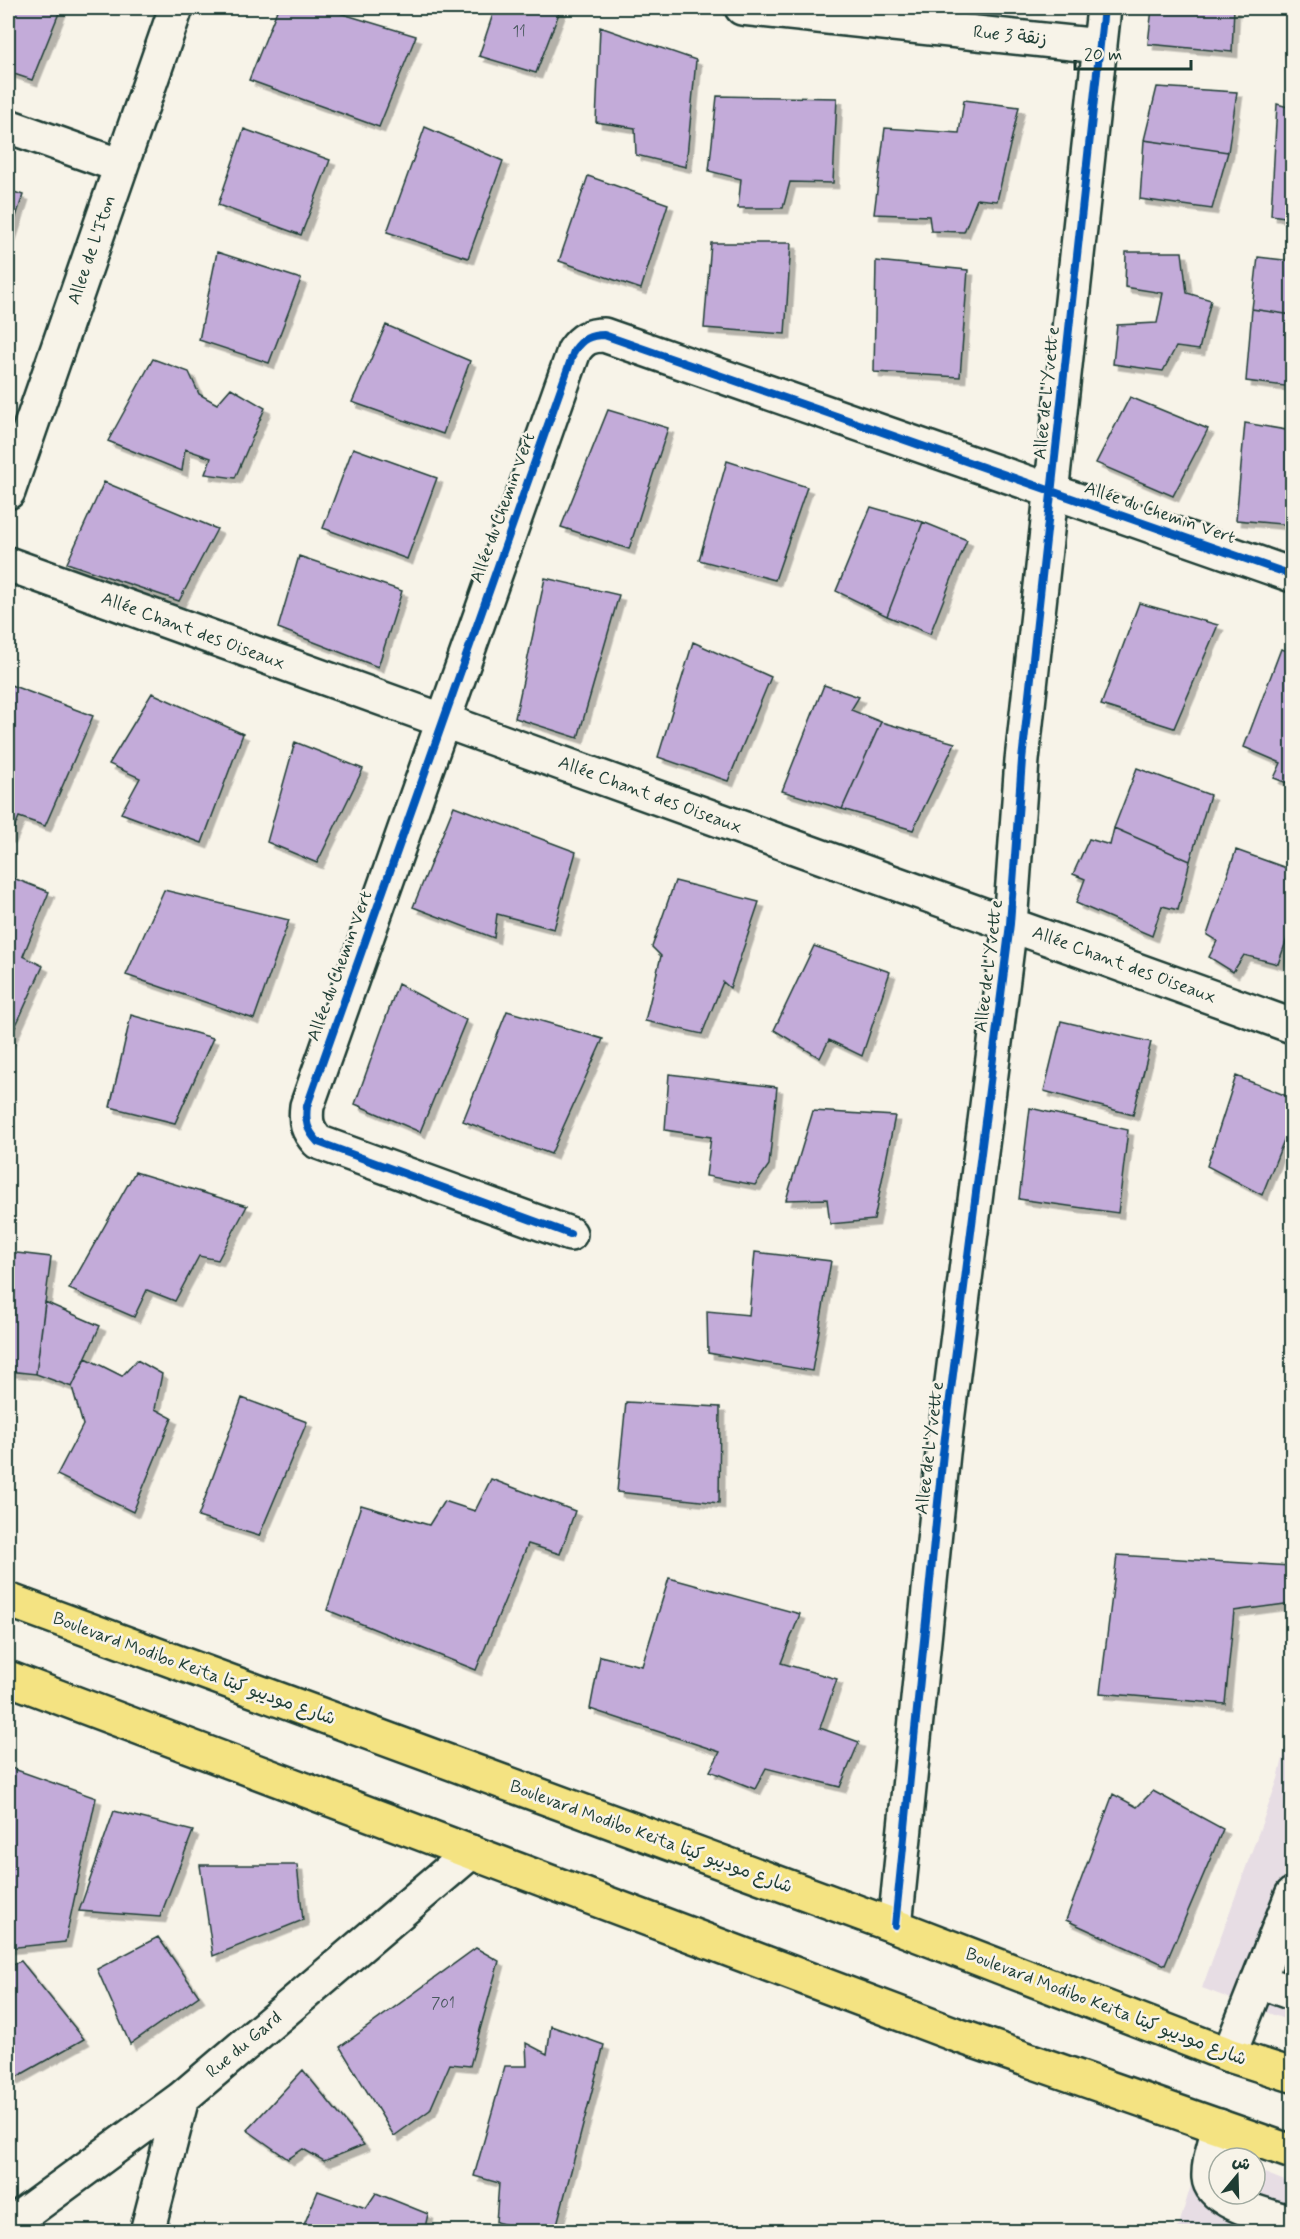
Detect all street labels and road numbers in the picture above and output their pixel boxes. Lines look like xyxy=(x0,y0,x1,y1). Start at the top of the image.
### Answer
street label: Rue 3 زنقة xyxy=(972,20,1048,52)
street label: Allee de L'Iton xyxy=(62,192,122,308)
street label: Allee de L'Yvette xyxy=(1028,325,1066,461)
street label: Allée du Chemin Vert xyxy=(465,429,541,587)
street label: Allée du Chemin Vert xyxy=(1081,476,1239,550)
street label: Allée Chant des Oiseaux xyxy=(98,587,288,675)
street label: Allée Chant des Oiseaux xyxy=(555,751,745,839)
street label: Allée du Chemin Vert xyxy=(302,887,378,1045)
street label: Allee de L'Yvette xyxy=(969,898,1009,1034)
street label: Allée Chant des Oiseaux xyxy=(1029,921,1219,1009)
street label: Allee de L'Yvette xyxy=(910,1380,950,1516)
street label: Boulevard Modibo Keita شارع موديبو كيتا xyxy=(49,1607,339,1731)
street label: Boulevard Modibo Keita شارع موديبو كيتا xyxy=(506,1775,796,1899)
street label: Boulevard Modibo Keita شارع موديبو كيتا xyxy=(962,1942,1250,2072)
street label: Rue du Gard xyxy=(201,2006,287,2084)

